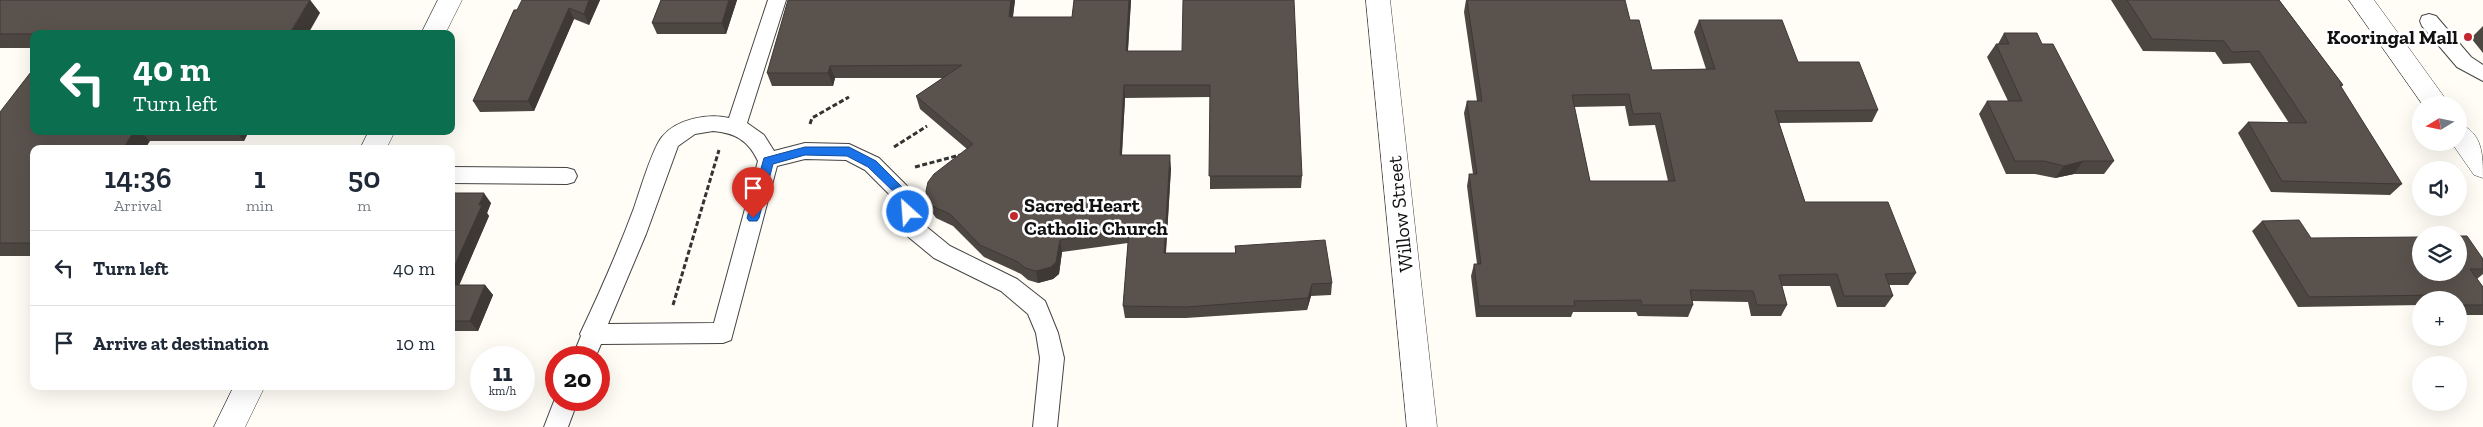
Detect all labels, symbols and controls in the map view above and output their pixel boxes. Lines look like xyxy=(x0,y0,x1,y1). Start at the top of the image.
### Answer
place label: Kooringal Mall xyxy=(2327,25,2458,49)
marker: Kooringal Mall xyxy=(2462,31,2474,43)
text: 40 m xyxy=(133,48,210,90)
icon: left xyxy=(50,50,115,115)
text: Turn left xyxy=(133,90,217,117)
north arrow xyxy=(2412,96,2468,151)
map controls xyxy=(2412,96,2467,411)
street label: Willow Street xyxy=(1382,154,1418,273)
text: 14:36 xyxy=(104,160,172,196)
text: 1 xyxy=(254,160,266,196)
text: 50 xyxy=(348,160,381,196)
button: sound xyxy=(2412,161,2467,216)
pin xyxy=(732,167,774,218)
icon: arrive xyxy=(739,174,767,202)
position arrow xyxy=(881,185,933,237)
place label: Sacred Heart Catholic Church xyxy=(1024,193,1168,240)
text: Arrival xyxy=(114,196,162,215)
text: min xyxy=(246,196,273,215)
text: m xyxy=(357,196,371,215)
marker: Sacred Heart Catholic Church xyxy=(1008,210,1020,222)
button: layers xyxy=(2412,226,2467,281)
icon: left xyxy=(50,254,78,282)
text: Turn left xyxy=(93,257,168,280)
text: 40 m xyxy=(393,257,435,280)
button: + xyxy=(2412,291,2467,346)
icon: arrive xyxy=(50,329,78,357)
text: Arrive at destination xyxy=(93,332,269,355)
text: 10 m xyxy=(396,332,435,355)
speed limit sign: 20 xyxy=(545,346,610,411)
button: − xyxy=(2412,356,2467,411)
text: 11 xyxy=(492,357,513,387)
text: km/h xyxy=(489,384,516,398)

